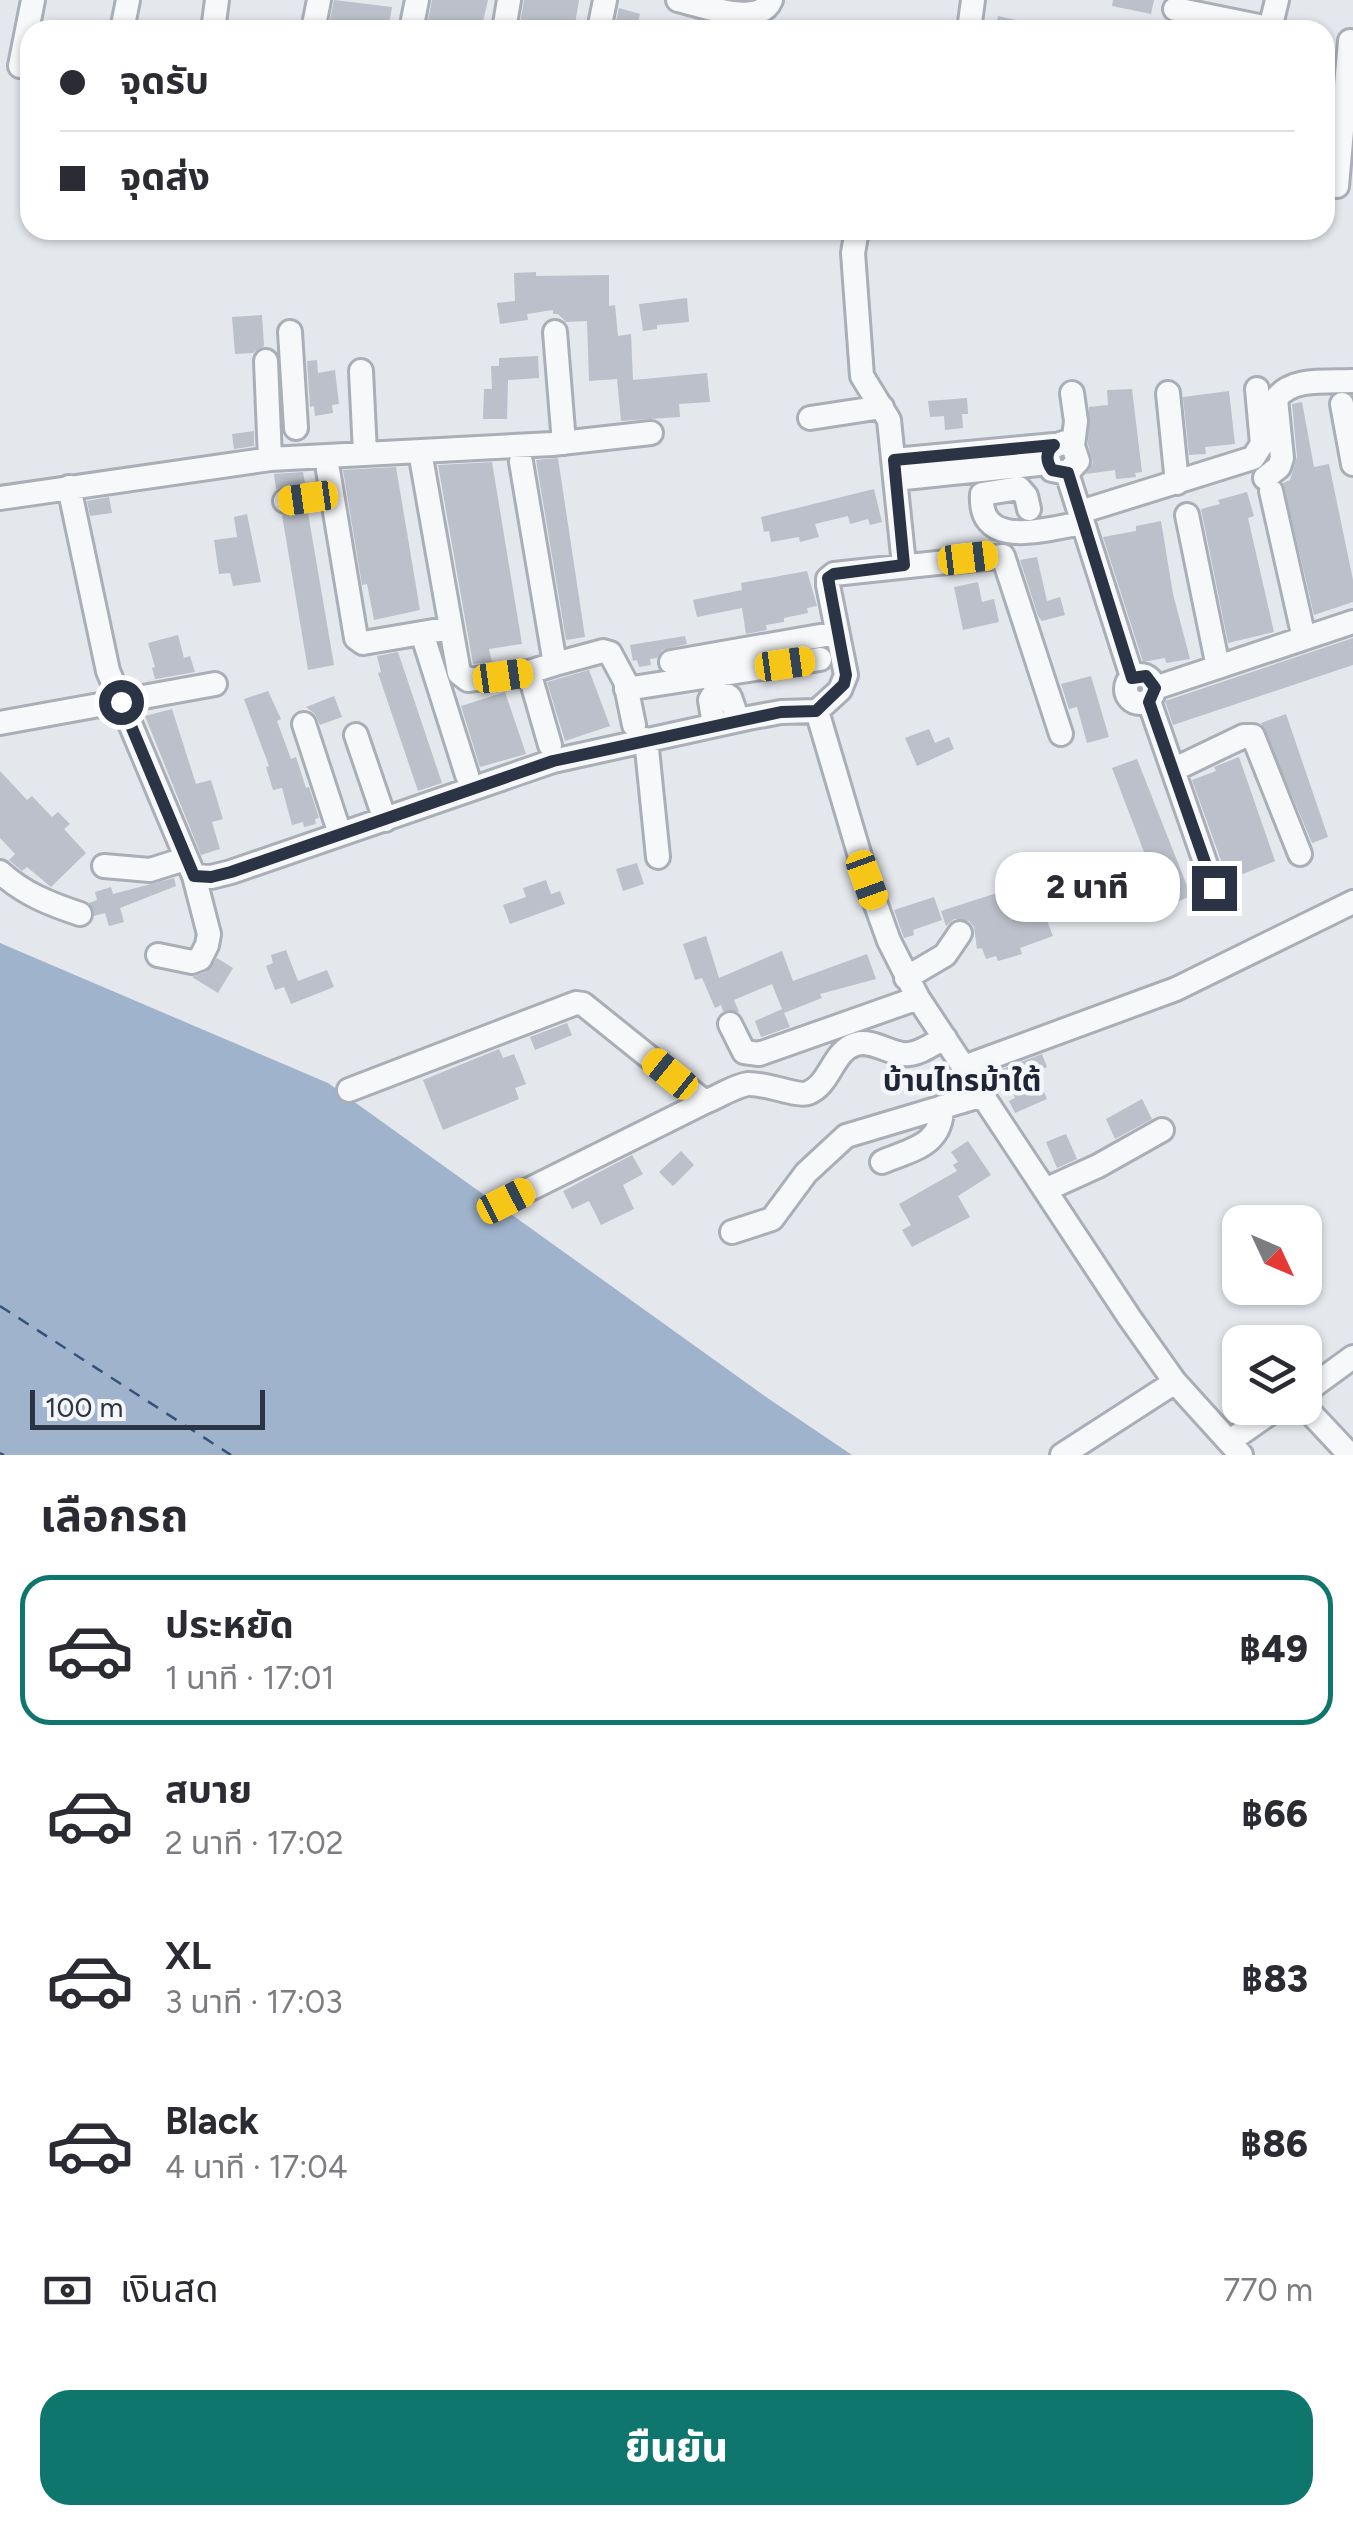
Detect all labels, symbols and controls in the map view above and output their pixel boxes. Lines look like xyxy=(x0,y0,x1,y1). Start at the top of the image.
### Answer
text: จุดรับ xyxy=(120,58,209,104)
text: จุดส่ง xyxy=(120,154,210,200)
car xyxy=(276,479,340,517)
car xyxy=(936,539,1000,577)
car xyxy=(753,645,817,683)
car xyxy=(471,657,535,695)
route start xyxy=(99,680,144,725)
car xyxy=(843,847,891,913)
callout: 2 นาที xyxy=(994,853,1179,923)
route end xyxy=(1192,866,1237,911)
text: 2 นาที xyxy=(1046,868,1129,906)
car xyxy=(637,1043,703,1105)
district label: บ้านไทรม้าใต้ xyxy=(883,1062,1041,1099)
car xyxy=(472,1174,540,1228)
north arrow xyxy=(1222,1205,1322,1305)
map controls xyxy=(1222,1205,1322,1425)
button: layers xyxy=(1222,1325,1322,1425)
scale bar xyxy=(30,1385,265,1430)
text: 100 m xyxy=(45,1390,123,1424)
text: เลือกรถ xyxy=(40,1488,188,1542)
text: ประหยัด xyxy=(165,1602,294,1648)
icon: car xyxy=(45,1605,135,1695)
text: ฿49 xyxy=(1239,1626,1308,1672)
text: 1 นาที · 17:01 xyxy=(165,1659,334,1697)
text: สบาย xyxy=(165,1767,252,1813)
icon: car xyxy=(45,1770,135,1860)
text: ฿66 xyxy=(1241,1791,1308,1837)
text: 2 นาที · 17:02 xyxy=(165,1824,344,1862)
text: XL xyxy=(165,1933,211,1979)
icon: car xyxy=(45,1935,135,2025)
text: ฿83 xyxy=(1241,1956,1308,2002)
text: 3 นาที · 17:03 xyxy=(165,1983,343,2021)
text: Black xyxy=(165,2098,259,2144)
icon: car xyxy=(45,2100,135,2190)
text: ฿86 xyxy=(1240,2121,1308,2167)
text: 4 นาที · 17:04 xyxy=(165,2148,348,2186)
icon: cash xyxy=(40,2263,95,2318)
text: เงินสด xyxy=(120,2266,219,2312)
text: 770 m xyxy=(1223,2271,1313,2309)
button: ยืนยัน xyxy=(40,2390,1313,2505)

